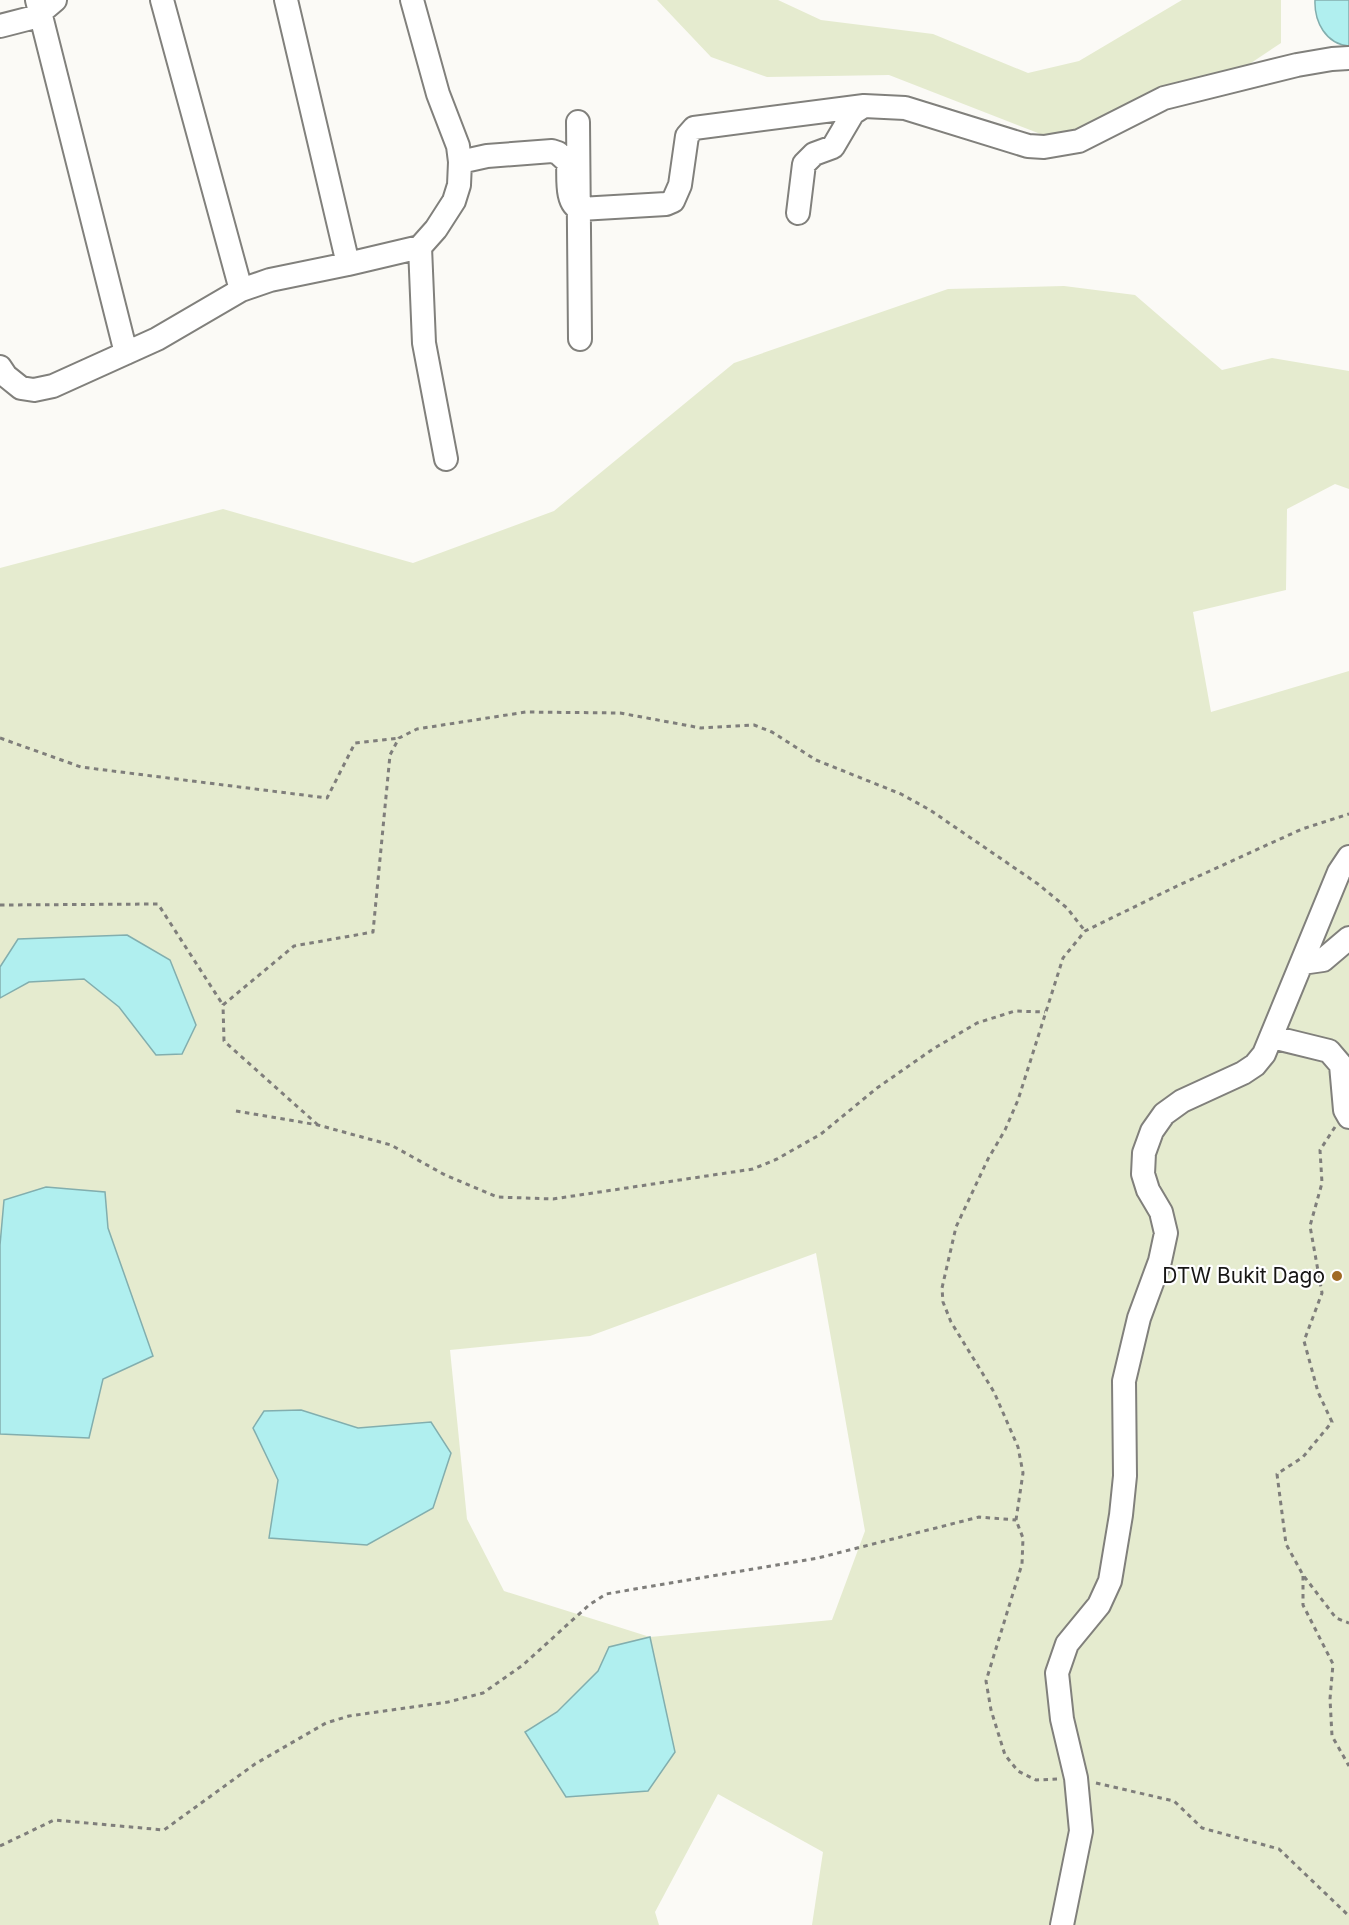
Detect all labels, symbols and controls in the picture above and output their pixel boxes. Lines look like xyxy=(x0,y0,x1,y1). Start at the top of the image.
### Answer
place label: DTW Bukit Dago xyxy=(1162,1263,1325,1288)
marker: DTW Bukit Dago xyxy=(1330,1269,1344,1283)

